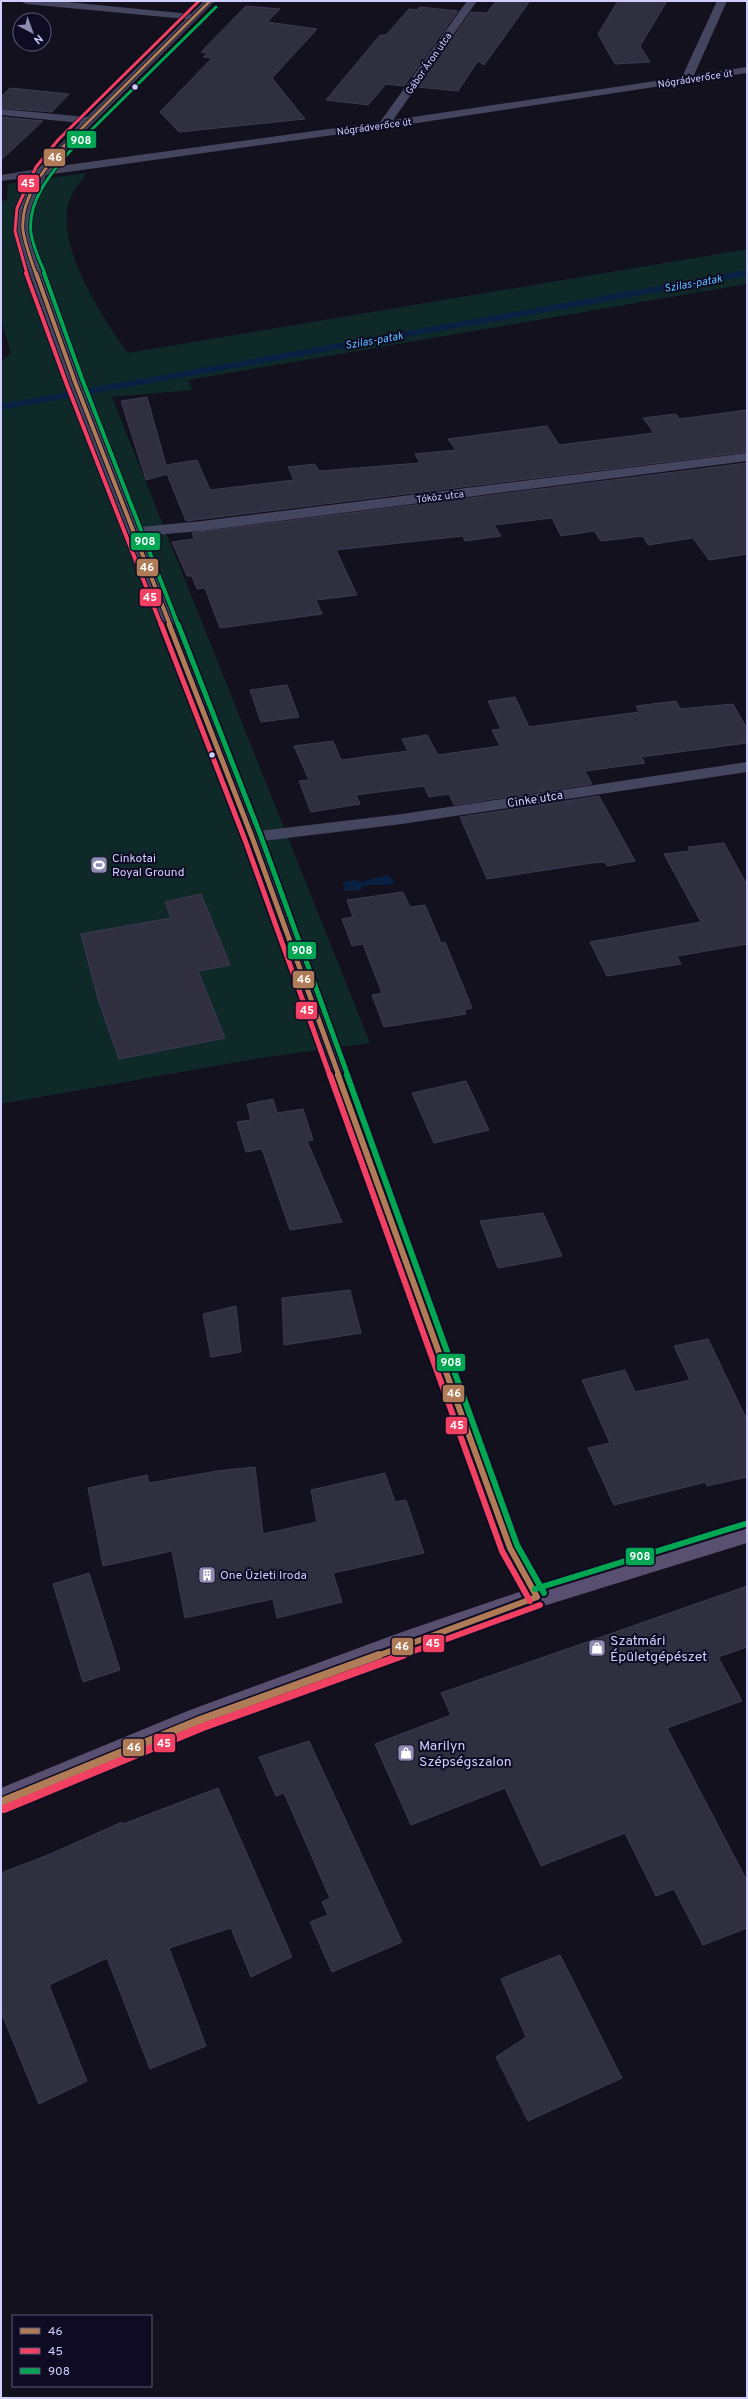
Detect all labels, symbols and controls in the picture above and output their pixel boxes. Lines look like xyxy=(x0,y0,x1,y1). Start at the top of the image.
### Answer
north arrow xyxy=(12,12,52,52)
street label: Gábor Áron utca xyxy=(403,30,455,97)
text: N xyxy=(30,31,45,47)
street label: Nógrádverőce út xyxy=(657,67,734,92)
unlabelled marker xyxy=(130,82,140,92)
street label: Nógrádverőce út xyxy=(336,116,413,139)
line badge: 908 xyxy=(66,130,97,149)
text: 908 xyxy=(71,134,92,148)
line badge: 46 xyxy=(43,148,66,167)
text: 46 xyxy=(48,151,62,165)
line badge: 45 xyxy=(17,174,40,193)
text: 45 xyxy=(21,177,35,191)
water label: Szilas-patak xyxy=(663,272,724,296)
water label: Szilas-patak xyxy=(344,329,405,353)
street label: Tóköz utca xyxy=(416,488,465,507)
line badge: 908 xyxy=(130,532,161,551)
text: 908 xyxy=(135,535,156,549)
line badge: 46 xyxy=(136,558,159,577)
text: 46 xyxy=(140,561,154,575)
line badge: 45 xyxy=(139,588,162,607)
text: 45 xyxy=(143,591,157,605)
unlabelled marker xyxy=(207,750,217,760)
street label: Cinke utca xyxy=(506,788,564,812)
place label: Cinkotai Royal Ground xyxy=(112,851,185,881)
sports icon: Cinkotai Royal Ground xyxy=(89,855,109,875)
line badge: 908 xyxy=(287,941,317,960)
text: 908 xyxy=(292,944,313,958)
line badge: 46 xyxy=(292,970,315,989)
text: 46 xyxy=(297,973,311,987)
line badge: 45 xyxy=(295,1001,318,1020)
text: 45 xyxy=(300,1004,314,1018)
line badge: 908 xyxy=(436,1353,466,1372)
text: 908 xyxy=(441,1356,462,1370)
line badge: 46 xyxy=(442,1384,465,1403)
text: 46 xyxy=(447,1387,461,1401)
line badge: 45 xyxy=(445,1416,468,1435)
text: 45 xyxy=(450,1419,464,1433)
line badge: 908 xyxy=(625,1547,655,1566)
text: 908 xyxy=(630,1550,651,1564)
building icon: One Üzleti Iroda xyxy=(197,1565,217,1585)
place label: One Üzleti Iroda xyxy=(220,1568,307,1584)
place label: Szatmári Épületgépészet xyxy=(610,1633,707,1666)
line badge: 45 xyxy=(422,1634,445,1653)
line badge: 46 xyxy=(391,1637,414,1656)
text: 45 xyxy=(426,1637,440,1651)
shop icon: Szatmári Épületgépészet xyxy=(587,1638,607,1658)
text: 46 xyxy=(395,1640,409,1654)
line badge: 45 xyxy=(153,1733,176,1753)
text: 45 xyxy=(157,1737,171,1751)
line badge: 46 xyxy=(122,1738,145,1757)
place label: Marilyn Szépségszalon xyxy=(419,1738,512,1771)
text: 46 xyxy=(127,1741,141,1755)
shop icon: Marilyn Szépségszalon xyxy=(396,1743,416,1763)
legend xyxy=(12,2315,152,2387)
text: 46 xyxy=(48,2324,63,2340)
text: 45 xyxy=(48,2344,63,2360)
text: 908 xyxy=(48,2364,70,2380)

